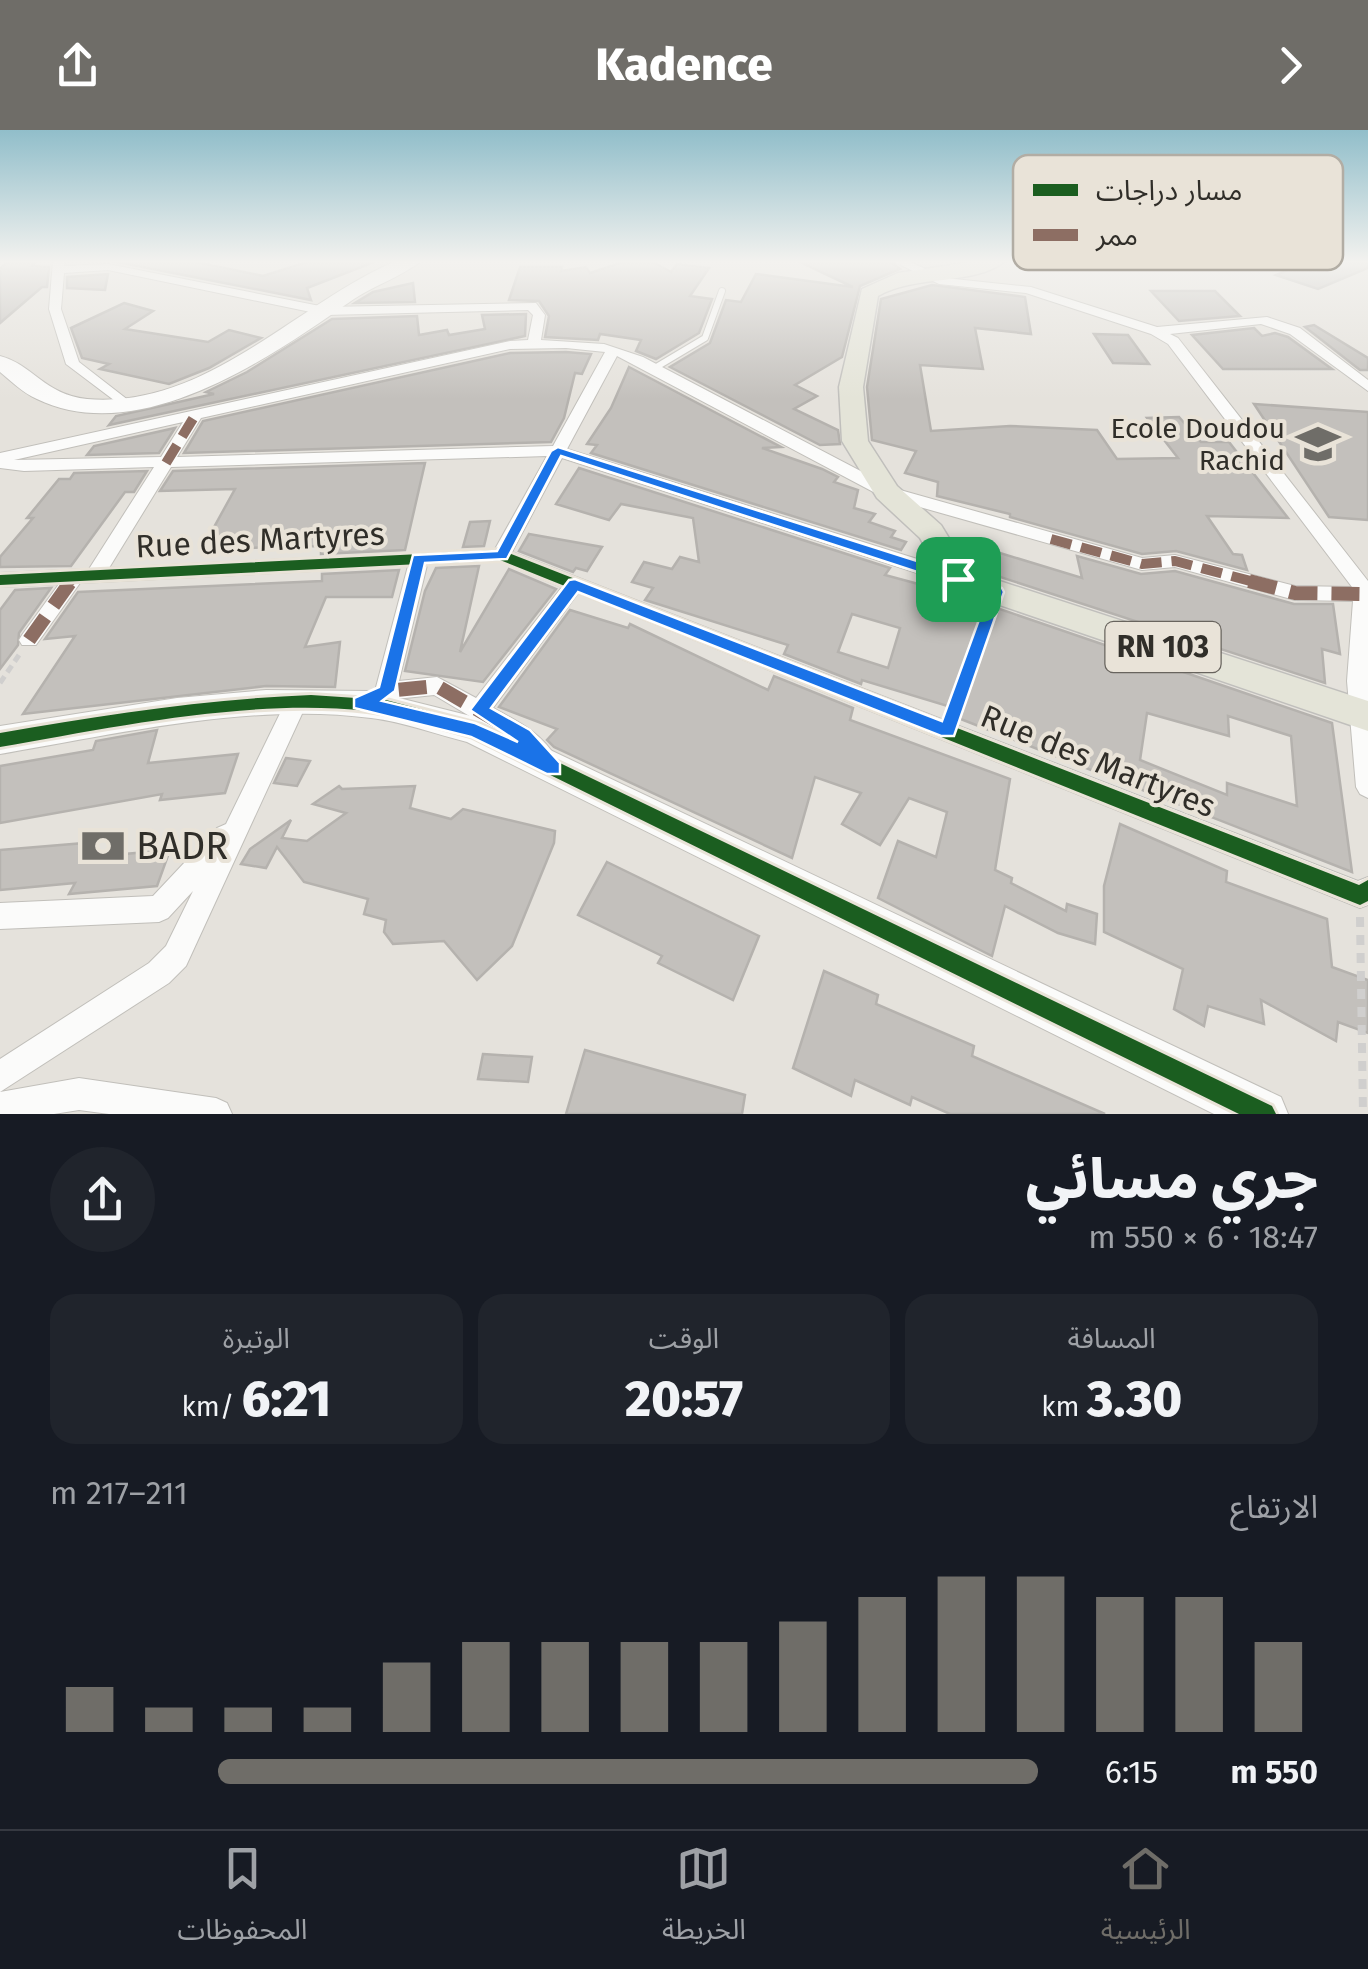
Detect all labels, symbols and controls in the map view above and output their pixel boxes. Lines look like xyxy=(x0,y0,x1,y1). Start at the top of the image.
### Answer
icon: share xyxy=(50,38,105,93)
text: Kadence xyxy=(596,38,772,92)
icon: forward xyxy=(1263,38,1318,93)
legend xyxy=(1013,155,1343,270)
text: مسار دراجات xyxy=(1096,174,1242,207)
text: ممر xyxy=(1095,219,1138,252)
place label: Ecole Doudou Rachid xyxy=(1111,412,1285,477)
school or university icon: Ecole Doudou Rachid xyxy=(1294,420,1342,468)
street label: Rue des Martyres xyxy=(134,514,386,566)
pin xyxy=(916,537,1001,622)
icon: arrive xyxy=(931,552,986,607)
road number: RN 103 xyxy=(1106,622,1220,672)
street label: Rue des Martyres xyxy=(975,697,1221,825)
bank icon: BADR xyxy=(79,822,127,870)
place label: BADR xyxy=(136,823,228,869)
button: share xyxy=(50,1147,155,1252)
text: جري مسائي xyxy=(1026,1147,1318,1213)
text: 18:47 · 6 × 550 m xyxy=(1088,1218,1318,1256)
text: الوتيرة xyxy=(223,1322,290,1355)
text: الوقت xyxy=(649,1322,719,1355)
text: المسافة xyxy=(1068,1322,1156,1355)
text: 6:21 xyxy=(242,1369,331,1429)
text: 20:57 xyxy=(625,1369,743,1429)
text: 3.30 xyxy=(1087,1369,1182,1429)
text: /km xyxy=(181,1390,242,1423)
text: km xyxy=(1041,1390,1087,1423)
text: 211–217 m xyxy=(50,1474,188,1512)
text: الارتفاع xyxy=(1230,1488,1318,1526)
text: 6:15 xyxy=(1105,1753,1158,1791)
text: 550 m xyxy=(1230,1753,1318,1791)
tab: المحفوظات xyxy=(177,1841,307,1960)
tab: الخريطة xyxy=(662,1841,746,1960)
tab: الرئيسية xyxy=(1101,1841,1191,1960)

